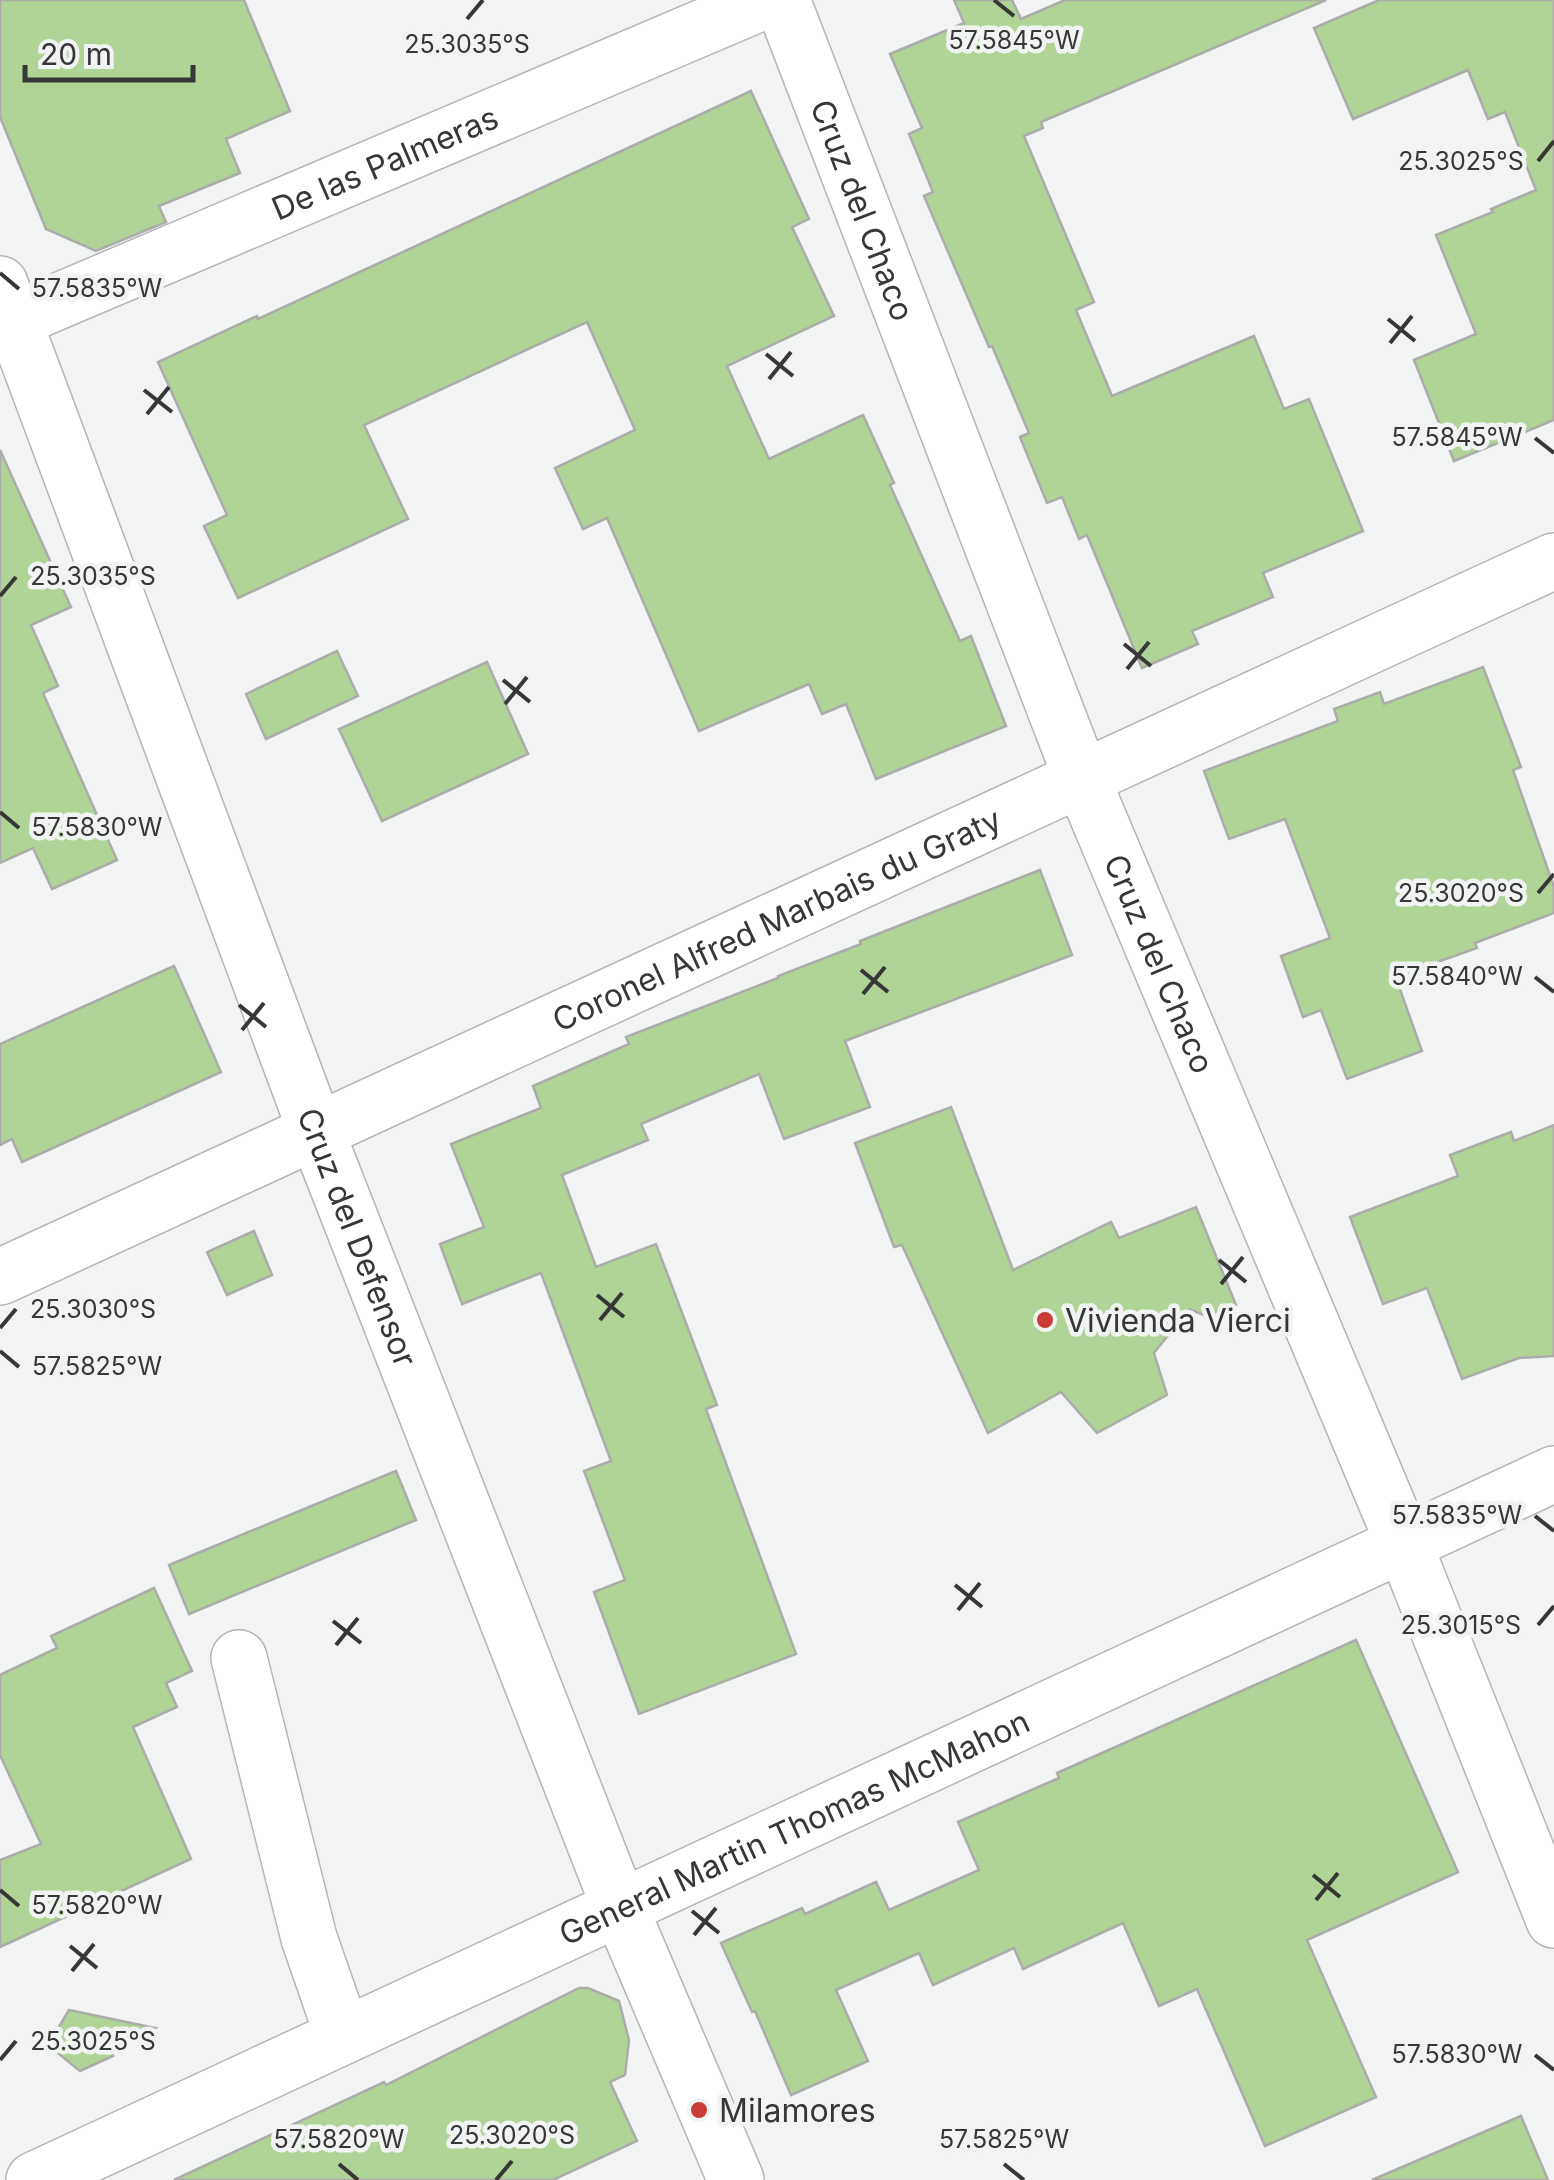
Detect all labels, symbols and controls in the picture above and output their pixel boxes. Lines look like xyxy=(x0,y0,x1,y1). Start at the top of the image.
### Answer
scale bar xyxy=(25,20,192,82)
text: 57.5845°W xyxy=(948,25,1080,55)
text: 25.3035°S xyxy=(404,29,530,59)
text: 20 m xyxy=(40,36,112,72)
street label: Cruz del Chaco xyxy=(803,94,923,326)
street label: De las Palmeras xyxy=(266,97,504,228)
text: 25.3025°S xyxy=(1398,146,1524,176)
text: 57.5835°W xyxy=(32,273,162,303)
text: 57.5845°W xyxy=(1391,422,1523,452)
text: 25.3035°S xyxy=(30,561,156,591)
street label: Coronel Alfred Marbais du Graty xyxy=(546,799,1007,1039)
text: 57.5830°W xyxy=(32,812,162,842)
street label: Cruz del Chaco xyxy=(1096,848,1223,1079)
text: 25.3020°S xyxy=(1398,878,1524,908)
text: 57.5840°W xyxy=(1391,961,1523,991)
street label: Cruz del Defensor xyxy=(290,1102,426,1372)
text: 25.3030°S xyxy=(30,1294,156,1324)
place label: Vivienda Vierci xyxy=(1065,1301,1291,1340)
marker: Vivienda Vierci xyxy=(1034,1309,1056,1331)
text: 57.5825°W xyxy=(32,1351,162,1381)
text: 57.5835°W xyxy=(1392,1500,1522,1530)
text: 25.3015°S xyxy=(1401,1610,1521,1640)
street label: General Martin Thomas McMahon xyxy=(553,1701,1035,1953)
text: 57.5820°W xyxy=(32,1890,162,1920)
text: 25.3025°S xyxy=(30,2026,156,2056)
text: 57.5830°W xyxy=(1392,2039,1522,2069)
place label: Milamores xyxy=(719,2091,876,2130)
marker: Milamores xyxy=(688,2099,710,2121)
text: 25.3020°S xyxy=(449,2120,575,2150)
text: 57.5820°W xyxy=(274,2124,404,2154)
text: 57.5825°W xyxy=(939,2124,1069,2154)

